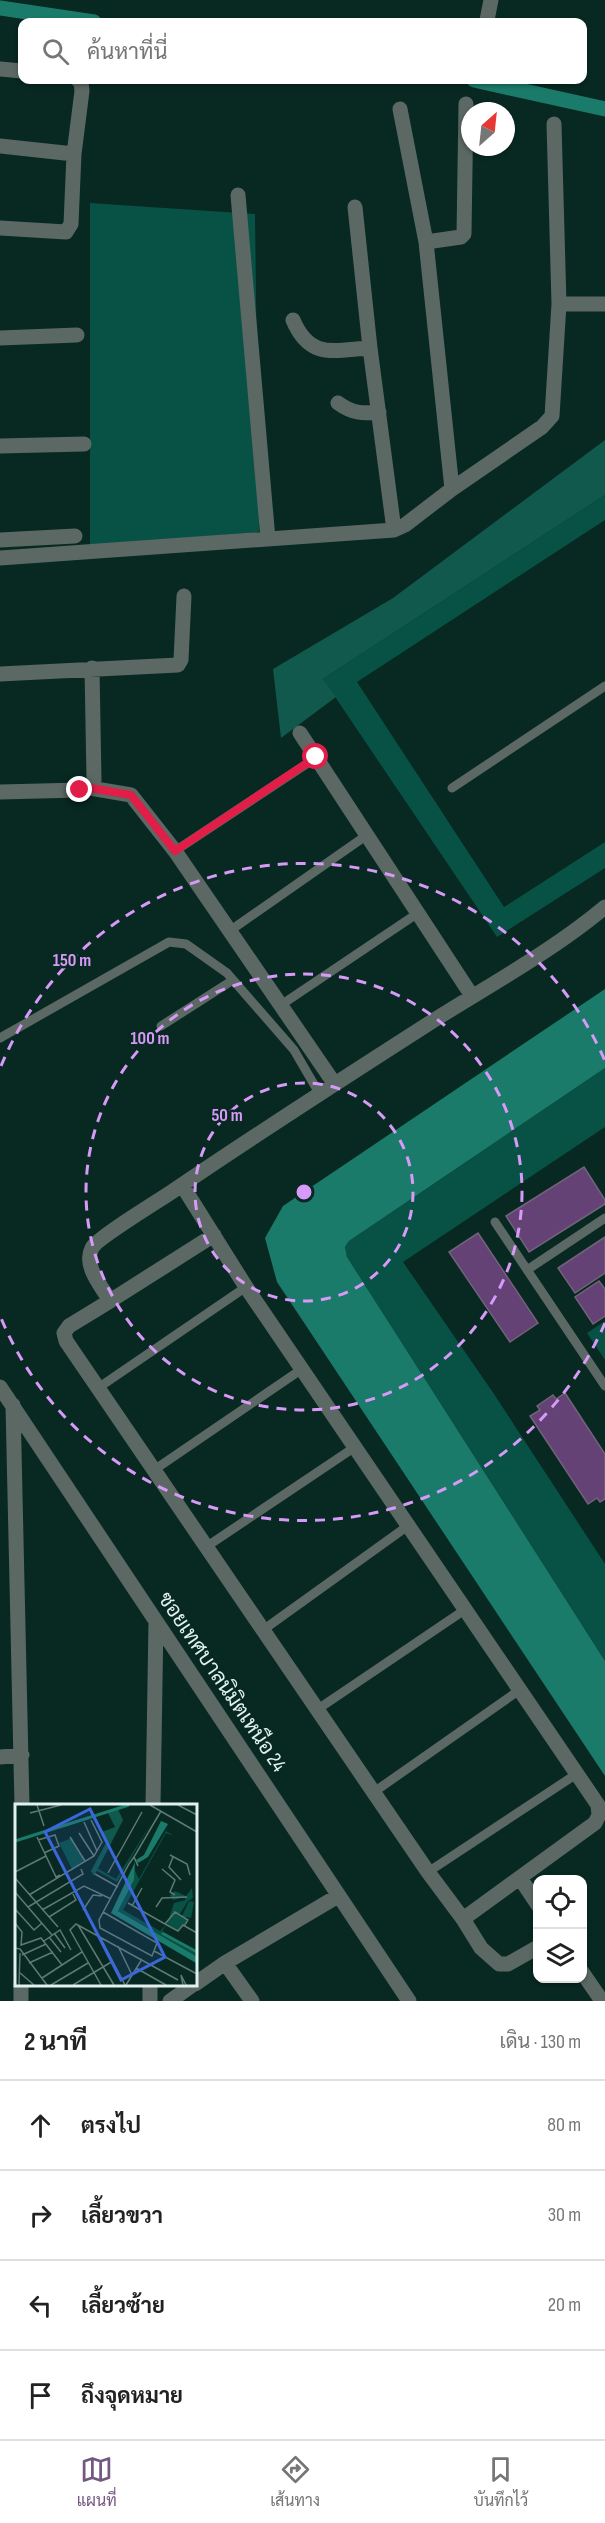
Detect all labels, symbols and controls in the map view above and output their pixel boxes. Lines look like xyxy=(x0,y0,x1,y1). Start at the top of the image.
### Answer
search box xyxy=(18,18,587,84)
icon: search xyxy=(39,35,72,68)
text: ค้นหาที่นี่ xyxy=(87,39,167,66)
north arrow xyxy=(461,102,515,156)
route start xyxy=(302,743,328,769)
route end xyxy=(66,776,92,802)
text: 150 m xyxy=(53,950,91,971)
text: 100 m xyxy=(131,1028,170,1049)
text: 50 m xyxy=(211,1105,243,1126)
centre of rings xyxy=(294,1182,314,1202)
street label: ซอยเทศบาลนิมิตเหนือ 24 xyxy=(153,1586,293,1777)
inset map xyxy=(15,1804,196,1986)
map controls xyxy=(533,1875,587,1983)
button: locate xyxy=(533,1875,587,1929)
button: layers xyxy=(533,1929,587,1983)
text: 2 นาที xyxy=(24,2027,87,2058)
text: เดิน · 130 m xyxy=(500,2030,581,2054)
icon: ahead xyxy=(24,2109,57,2142)
text: ตรงไป xyxy=(81,2113,141,2140)
text: 80 m xyxy=(547,2113,581,2137)
icon: right xyxy=(24,2199,57,2232)
text: เลี้ยวขวา xyxy=(81,2203,163,2230)
text: 30 m xyxy=(548,2203,581,2227)
icon: left xyxy=(24,2289,57,2322)
text: เลี้ยวซ้าย xyxy=(81,2293,165,2320)
text: 20 m xyxy=(548,2293,581,2317)
icon: arrive xyxy=(24,2379,57,2412)
text: ถึงจุดหมาย xyxy=(81,2383,183,2410)
tab: แผนที่ xyxy=(77,2453,117,2511)
tab: เส้นทาง xyxy=(270,2453,320,2511)
tab: บันทึกไว้ xyxy=(474,2453,528,2511)

